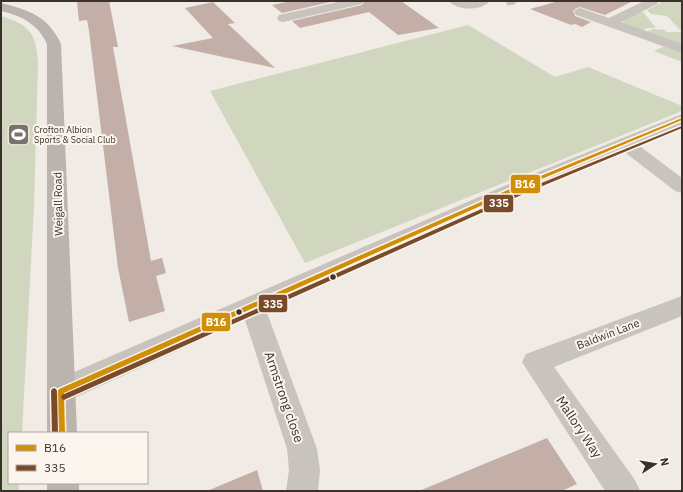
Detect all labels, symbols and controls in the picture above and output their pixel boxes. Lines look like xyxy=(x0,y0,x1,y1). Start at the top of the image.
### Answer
sports icon: Crofton Albion Sports & Social Club xyxy=(6,121,32,147)
place label: Crofton Albion Sports & Social Club xyxy=(34,124,116,145)
street label: Weigall Road xyxy=(50,172,66,236)
line badge: B16 xyxy=(510,174,541,194)
text: B16 xyxy=(515,177,536,191)
line badge: 335 xyxy=(483,194,514,213)
text: 335 xyxy=(489,196,509,210)
unlabelled marker xyxy=(328,272,338,282)
line badge: 335 xyxy=(258,294,288,313)
text: 335 xyxy=(263,297,283,311)
unlabelled marker xyxy=(234,307,244,317)
line badge: B16 xyxy=(201,312,231,332)
text: B16 xyxy=(206,315,227,329)
street label: Baldwin Lane xyxy=(575,316,641,352)
street label: Armstrong close xyxy=(260,349,308,445)
street label: Mallory Way xyxy=(552,393,606,462)
legend xyxy=(8,432,148,484)
text: B16 xyxy=(44,440,66,455)
north arrow xyxy=(635,444,675,484)
text: N xyxy=(657,457,672,467)
text: 335 xyxy=(44,460,66,475)

